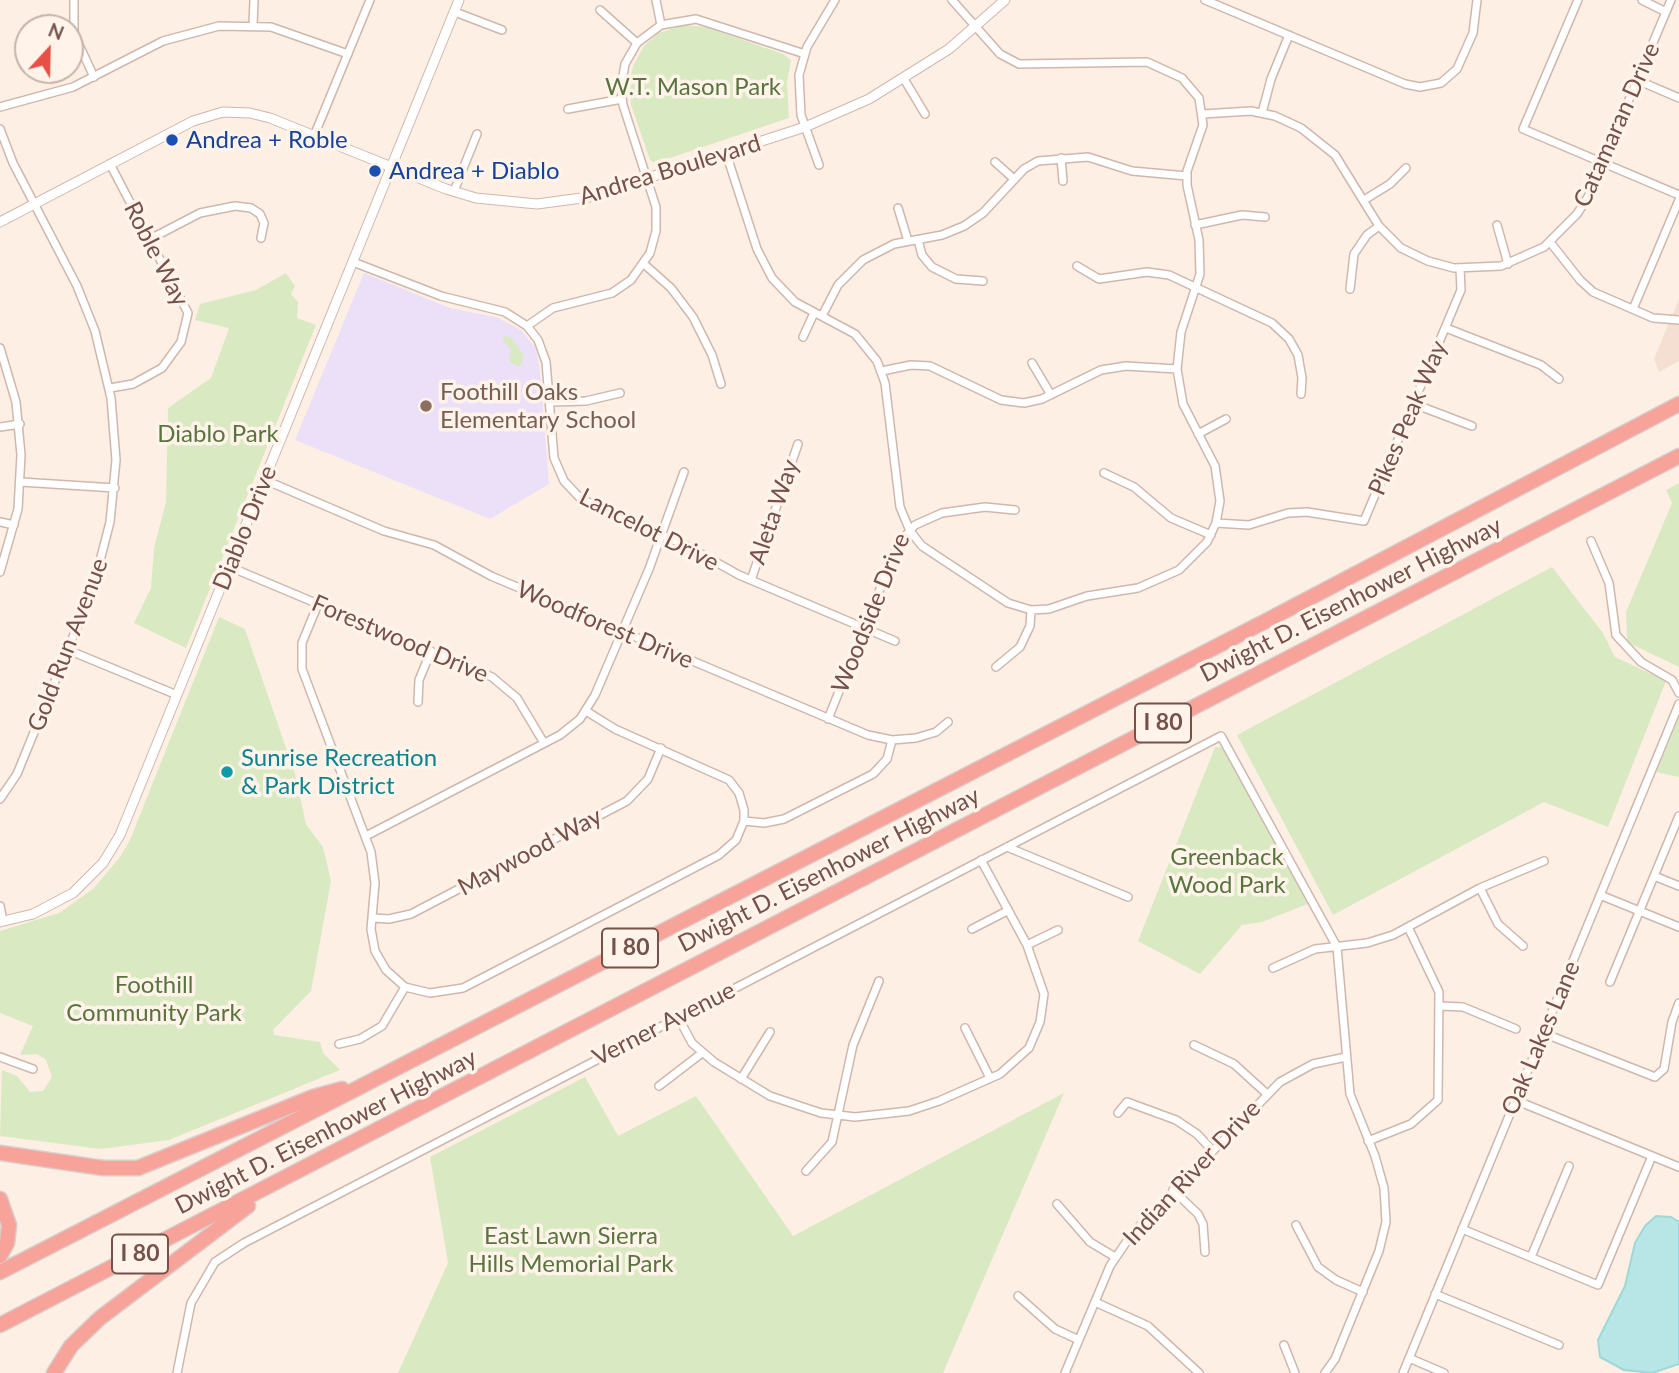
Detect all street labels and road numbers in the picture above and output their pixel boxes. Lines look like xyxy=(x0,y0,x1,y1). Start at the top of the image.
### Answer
street label: Catamaran Drive xyxy=(1568,38,1666,212)
street label: Andrea Boulevard xyxy=(576,129,764,211)
street label: Roble Way xyxy=(117,197,195,311)
street label: Pikes Peak Way xyxy=(1363,336,1453,500)
street label: Aleta Way xyxy=(743,456,805,568)
street label: Diablo Drive xyxy=(207,462,283,594)
street label: Lancelot Drive xyxy=(574,483,724,577)
street label: Dwight D. Eisenhower Highway xyxy=(1196,511,1506,689)
street label: Woodside Drive xyxy=(826,529,916,697)
street label: Gold Run Avenue xyxy=(22,554,114,736)
street label: Woodforest Drive xyxy=(512,575,698,675)
street label: Forestwood Drive xyxy=(308,589,492,689)
road number: I 80 xyxy=(1135,704,1191,743)
street label: Dwight D. Eisenhower Highway xyxy=(674,781,984,959)
street label: Maywood Way xyxy=(453,802,607,902)
road number: I 80 xyxy=(602,928,658,967)
street label: Oak Lakes Lane xyxy=(1496,957,1586,1119)
street label: Verner Avenue xyxy=(588,976,740,1072)
street label: Dwight D. Eisenhower Highway xyxy=(171,1043,481,1221)
street label: Indian River Drive xyxy=(1117,1094,1267,1252)
road number: I 80 xyxy=(112,1234,168,1274)

